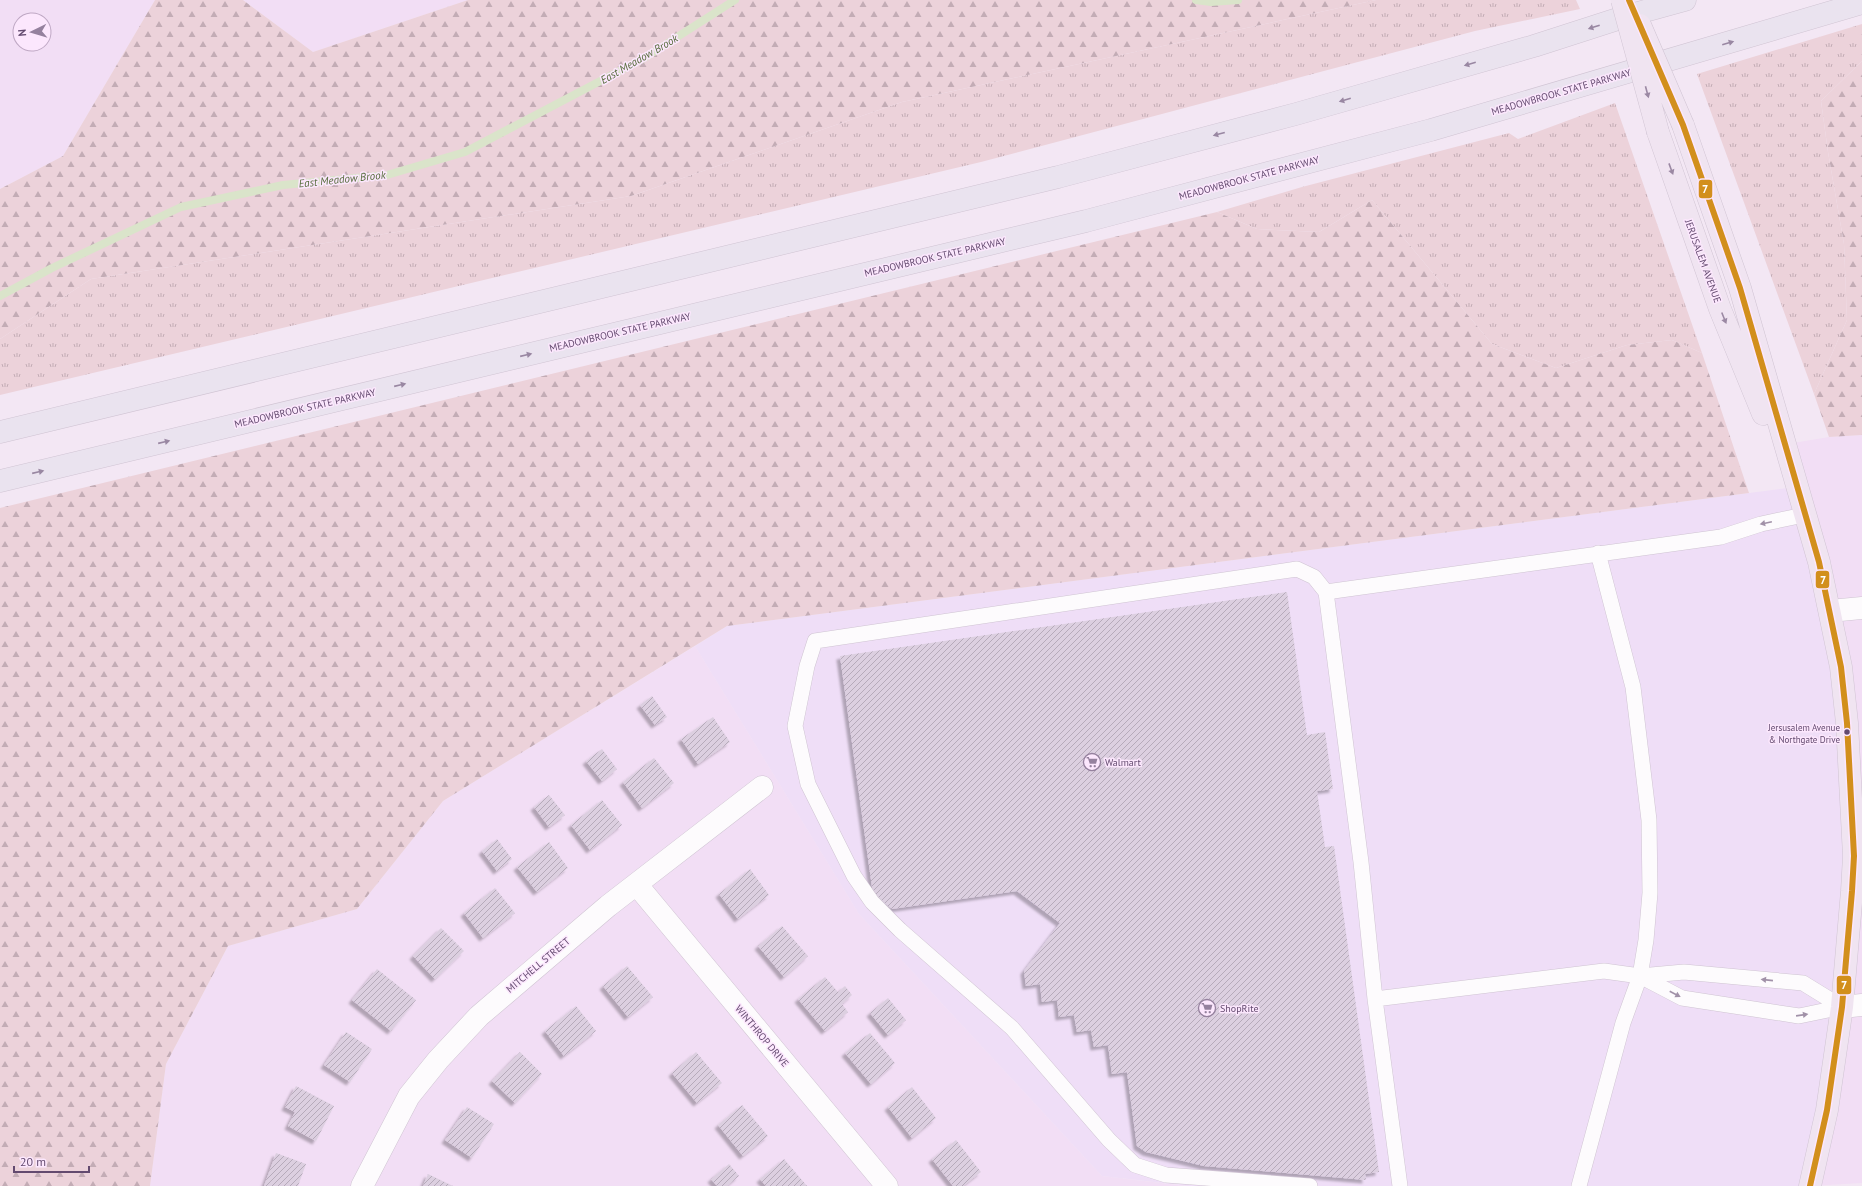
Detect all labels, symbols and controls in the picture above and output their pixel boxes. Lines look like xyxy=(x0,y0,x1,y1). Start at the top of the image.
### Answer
north arrow xyxy=(12,12,52,52)
one-way arrow xyxy=(1588,24,1600,30)
text: N xyxy=(15,29,29,37)
water label: East Meadow Brook xyxy=(598,31,681,87)
one-way arrow xyxy=(1722,40,1734,46)
one-way arrow xyxy=(1463,61,1475,67)
street label: MEADOWBROOK STATE PARKWAY xyxy=(1490,66,1633,118)
one-way arrow xyxy=(1644,85,1650,98)
one-way arrow xyxy=(1338,97,1350,103)
one-way arrow xyxy=(1213,132,1225,138)
street label: MEADOWBROOK STATE PARKWAY xyxy=(1177,153,1321,203)
one-way arrow xyxy=(1668,163,1674,175)
water label: East Meadow Brook xyxy=(298,167,387,191)
line badge: 7 xyxy=(1698,179,1713,199)
text: 7 xyxy=(1702,182,1708,196)
street label: JERUSALEM AVENUE xyxy=(1682,217,1724,304)
street label: MEADOWBROOK STATE PARKWAY xyxy=(863,234,1007,280)
street label: MEADOWBROOK STATE PARKWAY xyxy=(548,309,692,355)
one-way arrow xyxy=(1721,312,1727,323)
one-way arrow xyxy=(520,352,532,358)
one-way arrow xyxy=(394,382,406,388)
street label: MEADOWBROOK STATE PARKWAY xyxy=(233,385,377,431)
one-way arrow xyxy=(158,438,171,444)
one-way arrow xyxy=(32,468,44,474)
one-way arrow xyxy=(1760,521,1773,527)
line badge: 7 xyxy=(1815,570,1830,589)
text: 7 xyxy=(1820,573,1826,587)
place label: Jersusalem Avenue & Northgate Drive xyxy=(1767,722,1840,745)
marker: Jersusalem Avenue & Northgate Drive xyxy=(1842,727,1852,737)
supermarket icon: Walmart xyxy=(1082,752,1102,772)
place label: Walmart xyxy=(1105,756,1142,769)
street label: MITCHELL STREET xyxy=(503,934,573,995)
line badge: 7 xyxy=(1836,975,1852,995)
one-way arrow xyxy=(1761,977,1773,983)
text: 7 xyxy=(1841,978,1847,992)
one-way arrow xyxy=(1669,991,1680,997)
supermarket icon: ShopRite xyxy=(1197,998,1217,1018)
street label: WINTHROP DRIVE xyxy=(732,1002,792,1070)
place label: ShopRite xyxy=(1220,1002,1259,1015)
one-way arrow xyxy=(1796,1011,1808,1018)
scale bar xyxy=(14,1148,89,1174)
text: 20 m xyxy=(20,1154,46,1169)

